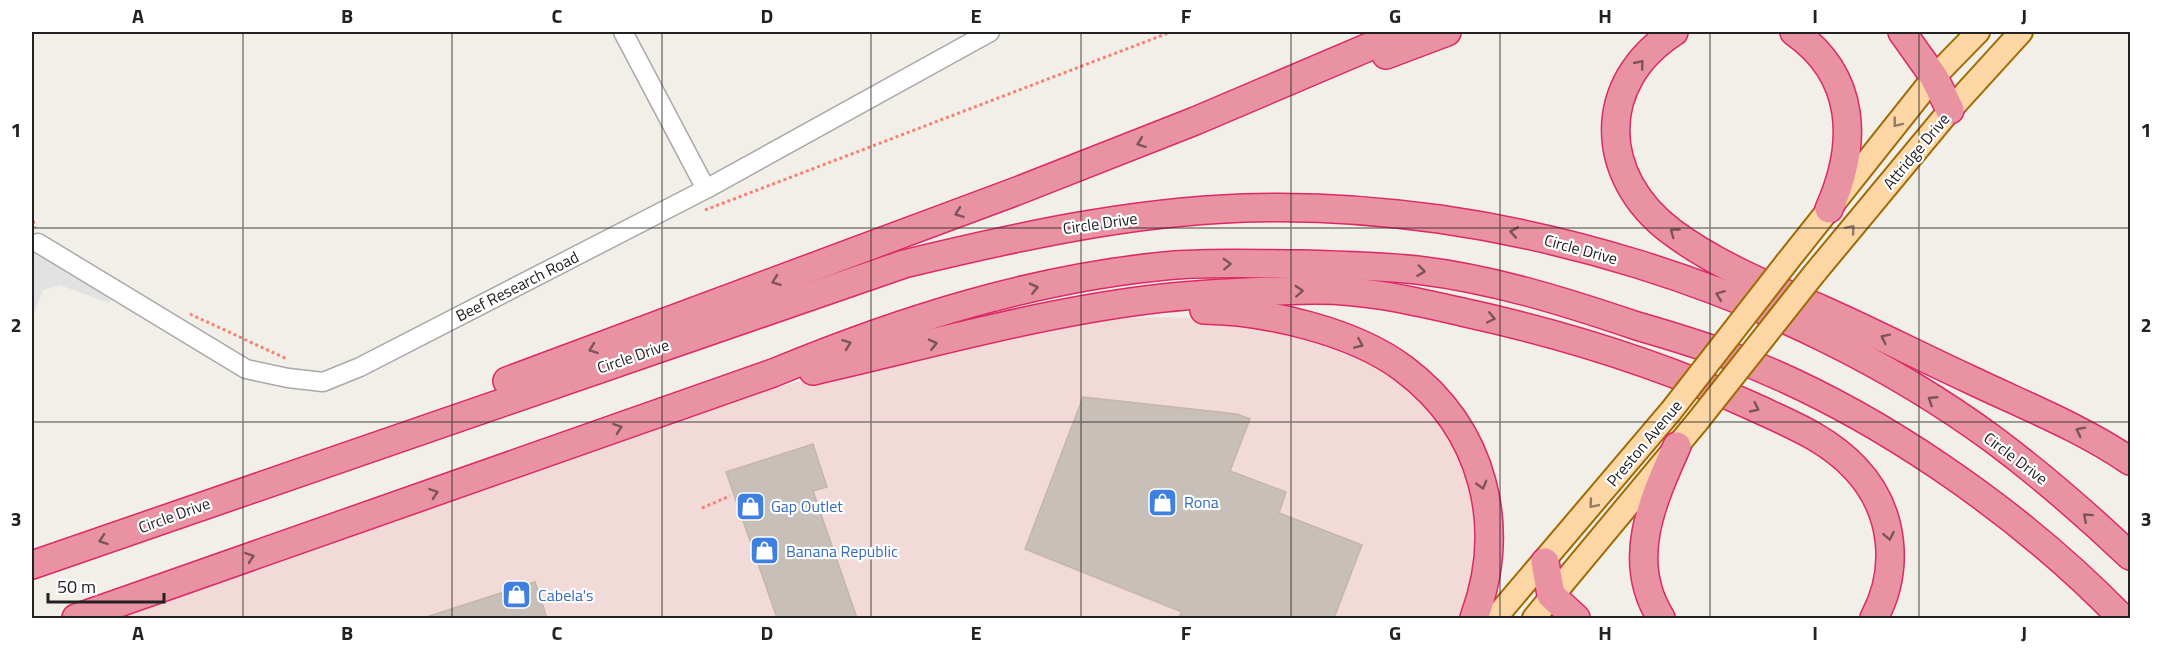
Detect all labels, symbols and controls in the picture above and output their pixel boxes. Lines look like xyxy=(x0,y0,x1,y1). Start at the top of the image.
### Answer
text: A xyxy=(132,0,144,31)
text: B xyxy=(341,0,353,31)
text: C xyxy=(552,0,563,31)
text: D xyxy=(761,0,773,31)
text: E xyxy=(970,0,982,31)
text: F xyxy=(1181,0,1192,31)
text: G xyxy=(1389,0,1401,31)
text: H xyxy=(1598,0,1612,31)
text: I xyxy=(1812,0,1818,31)
text: J xyxy=(2021,0,2027,31)
one-way arrow xyxy=(1632,60,1643,71)
street label: Attridge Drive xyxy=(1877,108,1955,194)
text: 1 xyxy=(10,114,22,145)
text: 1 xyxy=(2140,114,2152,145)
one-way arrow xyxy=(1894,116,1905,127)
one-way arrow xyxy=(1136,135,1146,148)
one-way arrow xyxy=(954,205,964,218)
street label: Circle Drive xyxy=(1061,206,1139,240)
one-way arrow xyxy=(1844,225,1855,236)
one-way arrow xyxy=(1509,226,1519,239)
street label: Circle Drive xyxy=(1542,228,1620,270)
one-way arrow xyxy=(1669,229,1680,240)
street label: Beef Research Road xyxy=(451,245,583,327)
one-way arrow xyxy=(1222,258,1231,270)
one-way arrow xyxy=(1417,265,1426,277)
one-way arrow xyxy=(771,273,782,286)
one-way arrow xyxy=(1028,282,1038,295)
one-way arrow xyxy=(1294,285,1303,298)
one-way arrow xyxy=(1715,289,1726,302)
text: 2 xyxy=(10,309,22,340)
text: 2 xyxy=(2140,309,2152,340)
one-way arrow xyxy=(1486,311,1496,324)
street label: Circle Drive xyxy=(594,332,672,380)
one-way arrow xyxy=(1881,333,1892,345)
one-way arrow xyxy=(1352,337,1363,349)
one-way arrow xyxy=(841,338,852,351)
one-way arrow xyxy=(928,338,938,351)
one-way arrow xyxy=(588,341,599,354)
street label: Preston Avenue xyxy=(1601,394,1687,492)
one-way arrow xyxy=(1928,395,1938,407)
one-way arrow xyxy=(1748,401,1759,413)
one-way arrow xyxy=(612,422,623,435)
street label: Circle Drive xyxy=(1979,426,2053,490)
one-way arrow xyxy=(2076,427,2087,438)
one-way arrow xyxy=(1475,480,1488,490)
shop icon: Rona xyxy=(1147,486,1179,518)
one-way arrow xyxy=(428,487,439,500)
shop icon: Gap Outlet xyxy=(734,490,766,522)
place label: Rona xyxy=(1184,490,1219,514)
street label: Circle Drive xyxy=(135,491,213,539)
place label: Gap Outlet xyxy=(771,494,843,518)
one-way arrow xyxy=(1589,497,1600,508)
text: 3 xyxy=(10,503,22,534)
text: 3 xyxy=(2140,503,2152,534)
one-way arrow xyxy=(2084,513,2094,524)
one-way arrow xyxy=(1882,531,1895,541)
one-way arrow xyxy=(98,532,109,545)
shop icon: Banana Republic xyxy=(749,535,781,567)
place label: Banana Republic xyxy=(786,539,898,563)
one-way arrow xyxy=(244,552,255,565)
scale bar xyxy=(48,566,164,604)
text: 50 m xyxy=(57,573,96,600)
shop icon: Cabela's xyxy=(501,579,533,611)
place label: Cabela's xyxy=(538,583,594,607)
text: A xyxy=(132,617,144,648)
text: B xyxy=(341,617,353,648)
text: C xyxy=(552,617,563,648)
text: D xyxy=(761,617,773,648)
text: E xyxy=(970,617,982,648)
text: F xyxy=(1181,617,1192,648)
text: G xyxy=(1389,617,1401,648)
text: H xyxy=(1598,617,1612,648)
text: I xyxy=(1812,617,1818,648)
text: J xyxy=(2021,617,2027,648)

